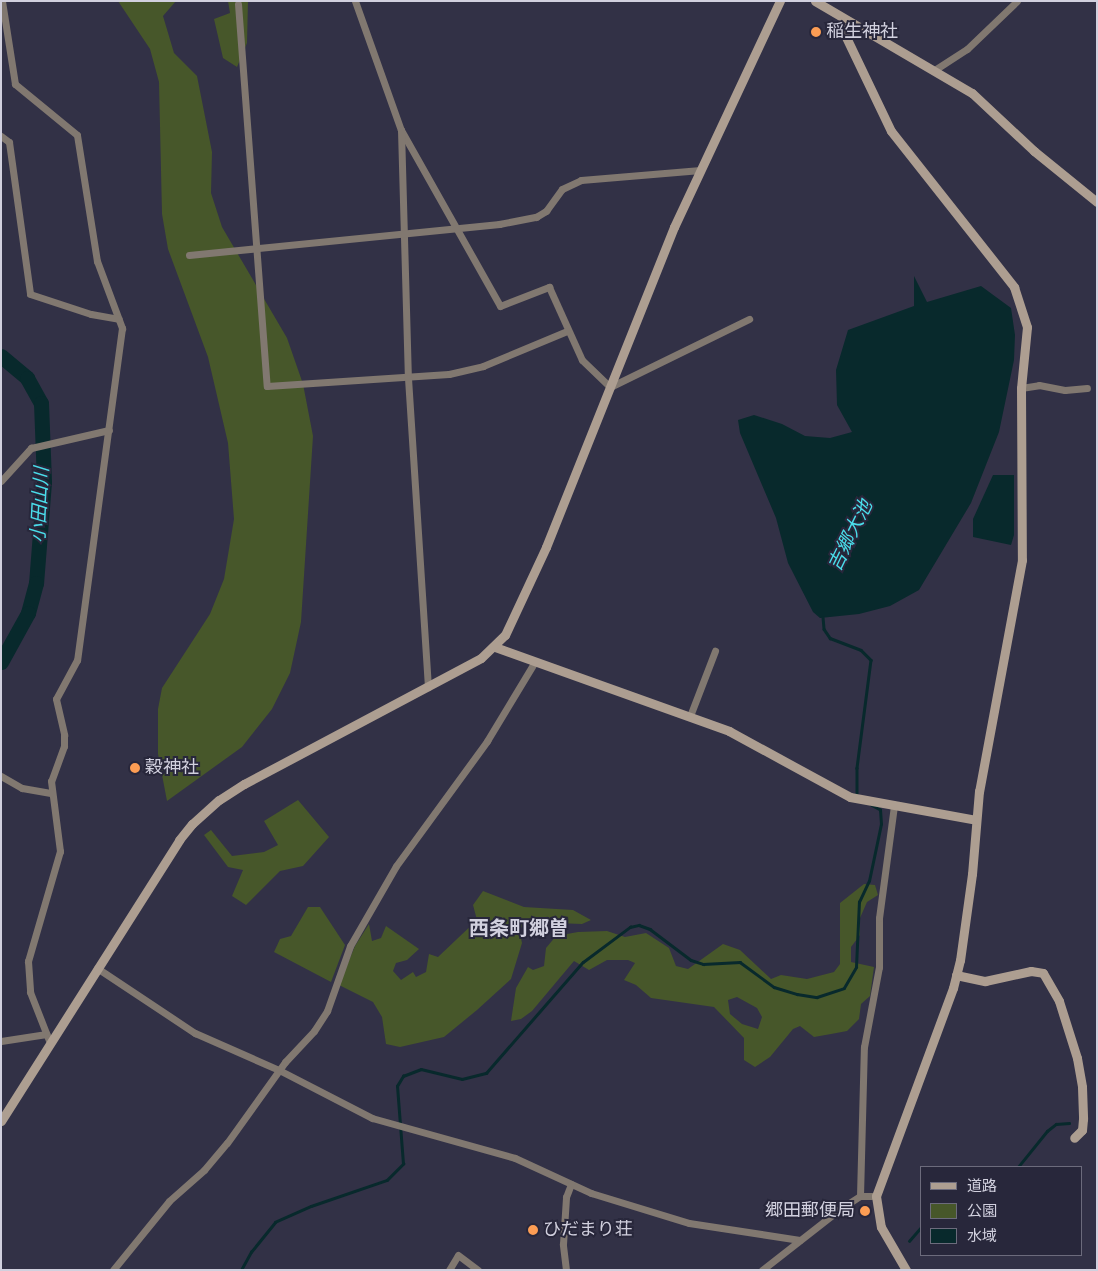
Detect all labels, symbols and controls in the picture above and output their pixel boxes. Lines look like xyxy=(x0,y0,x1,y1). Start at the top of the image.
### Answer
place label: 稲生神社 xyxy=(826,21,898,43)
marker: 稲生神社 xyxy=(810,26,822,38)
water label: 小田山川 xyxy=(28,466,54,544)
water label: 吉郷大池 xyxy=(824,497,878,575)
place label: 穀神社 xyxy=(145,757,199,779)
marker: 穀神社 xyxy=(129,762,141,774)
district label: 西条町郷曽 xyxy=(469,917,569,941)
legend xyxy=(920,1166,1083,1256)
text: 道路 xyxy=(967,1175,997,1198)
place label: 郷田郵便局 xyxy=(765,1200,855,1222)
text: 公園 xyxy=(967,1200,997,1223)
marker: 郷田郵便局 xyxy=(859,1205,871,1217)
place label: ひだまり荘 xyxy=(543,1219,633,1241)
marker: ひだまり荘 xyxy=(527,1224,539,1236)
text: 水域 xyxy=(967,1225,997,1248)

